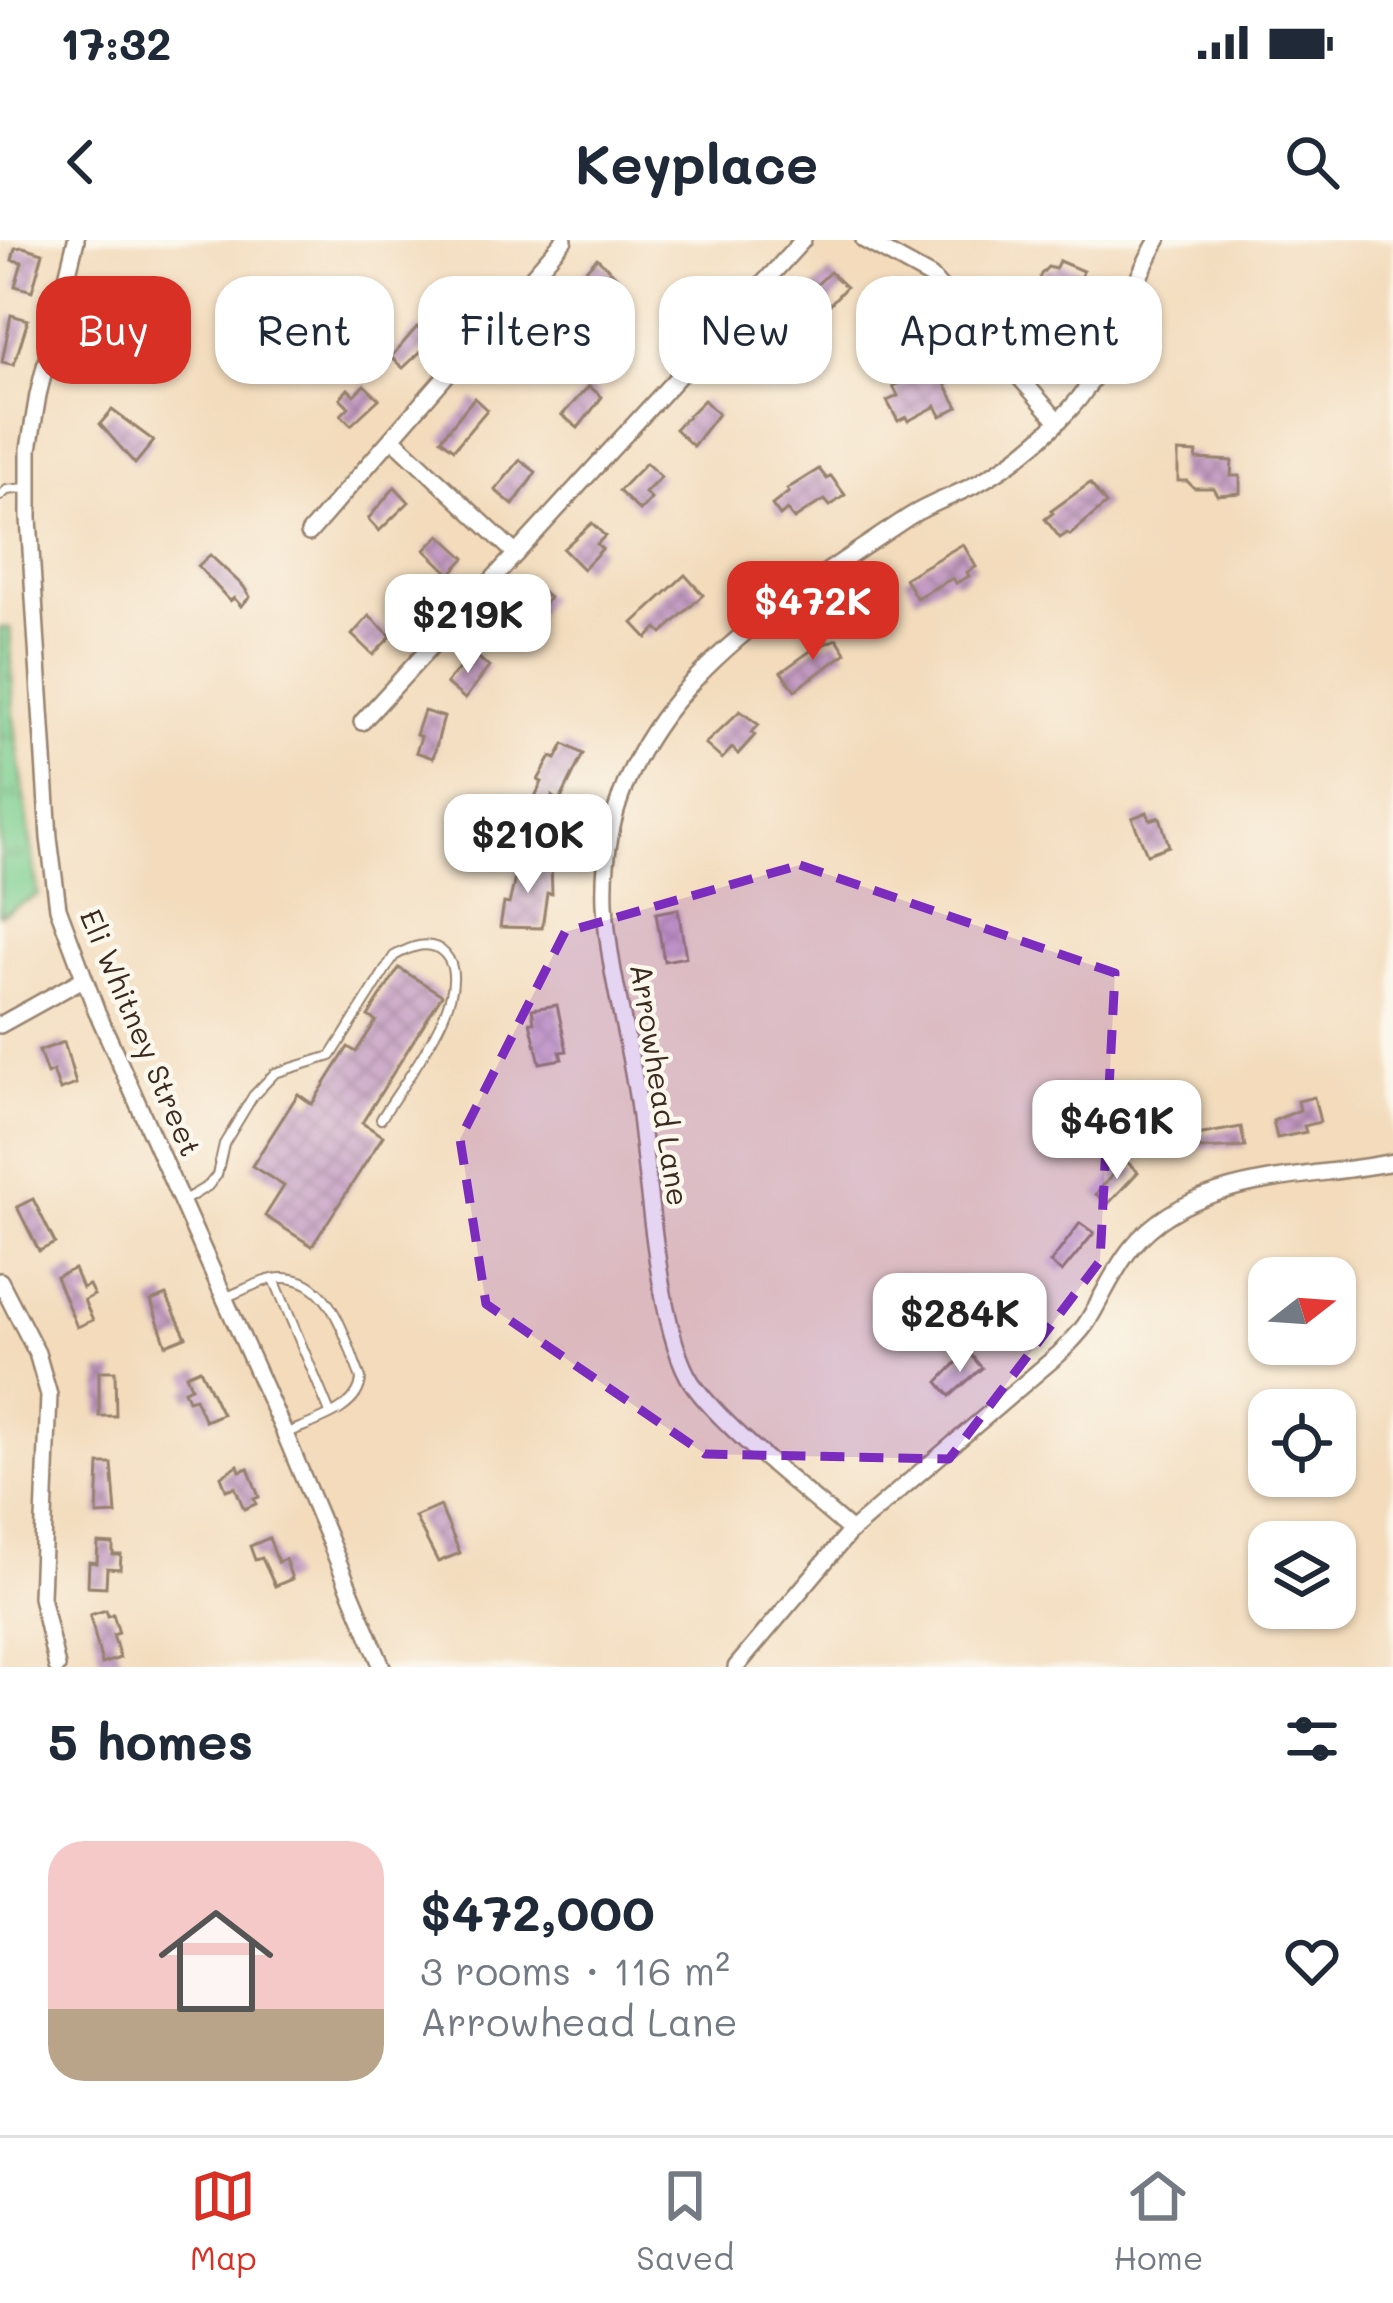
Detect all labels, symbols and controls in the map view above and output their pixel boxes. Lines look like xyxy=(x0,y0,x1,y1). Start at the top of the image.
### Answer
text: 17:32 xyxy=(60,13,171,71)
text: Keyplace xyxy=(575,127,818,198)
icon: back xyxy=(48,129,114,195)
icon: search xyxy=(1279,129,1345,195)
chip: Buy xyxy=(36,276,191,384)
chip: Rent xyxy=(215,276,394,384)
chip: Filters xyxy=(418,276,635,384)
chip: New xyxy=(659,276,832,384)
chip: Apartment xyxy=(856,276,1162,384)
pin: $472K xyxy=(729,561,897,663)
pin: $219K xyxy=(384,574,552,676)
text: $472K xyxy=(754,574,872,625)
text: $219K xyxy=(412,587,524,638)
pin: $210K xyxy=(444,794,612,896)
text: $210K xyxy=(471,807,585,858)
street label: Eli Whitney Street xyxy=(72,902,212,1162)
street label: Arrowhead Lane xyxy=(622,961,700,1209)
pin: $461K xyxy=(1033,1080,1201,1182)
text: $461K xyxy=(1059,1093,1175,1144)
north arrow xyxy=(1248,1257,1356,1365)
map controls xyxy=(1248,1257,1356,1629)
pin: $284K xyxy=(876,1273,1044,1375)
text: $284K xyxy=(900,1286,1020,1337)
button: locate xyxy=(1248,1389,1356,1497)
button: layers xyxy=(1248,1521,1356,1629)
text: 5 homes xyxy=(48,1706,253,1773)
icon: filters xyxy=(1279,1706,1345,1772)
text: $472,000 xyxy=(420,1877,655,1944)
icon: home xyxy=(144,1889,288,2033)
icon: heart xyxy=(1279,1928,1345,1994)
text: 3 rooms · 116 m² xyxy=(420,1944,730,1995)
text: Arrowhead Lane xyxy=(420,1995,738,2046)
tab: Map xyxy=(190,2163,257,2278)
tab: Saved xyxy=(636,2163,734,2278)
tab: Home xyxy=(1114,2163,1203,2278)

